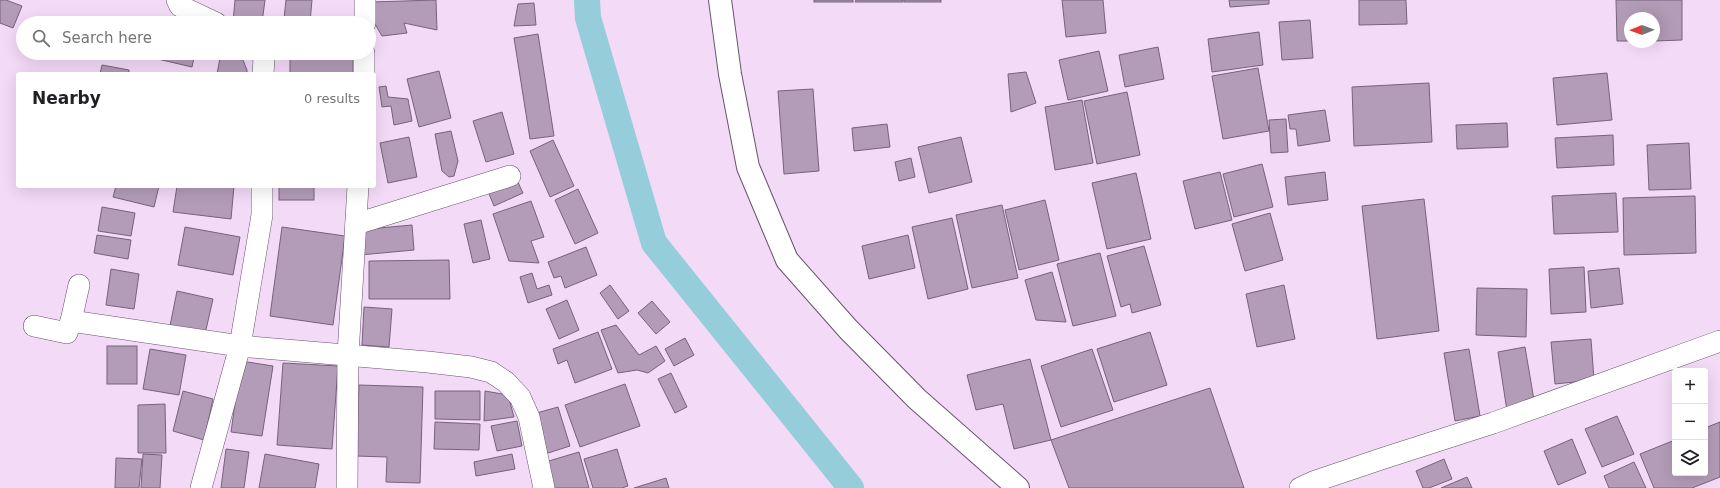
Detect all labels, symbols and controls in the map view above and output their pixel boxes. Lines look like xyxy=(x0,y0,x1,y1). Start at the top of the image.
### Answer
north arrow xyxy=(1624,12,1660,48)
search box xyxy=(16,16,376,60)
icon: search xyxy=(30,27,52,49)
text: Search here xyxy=(62,29,152,47)
text: Nearby xyxy=(32,88,101,108)
text: 0 results xyxy=(304,91,360,106)
map controls xyxy=(1672,368,1708,476)
button: + xyxy=(1672,368,1708,404)
button: − xyxy=(1672,404,1708,440)
button: layers xyxy=(1672,440,1708,476)

